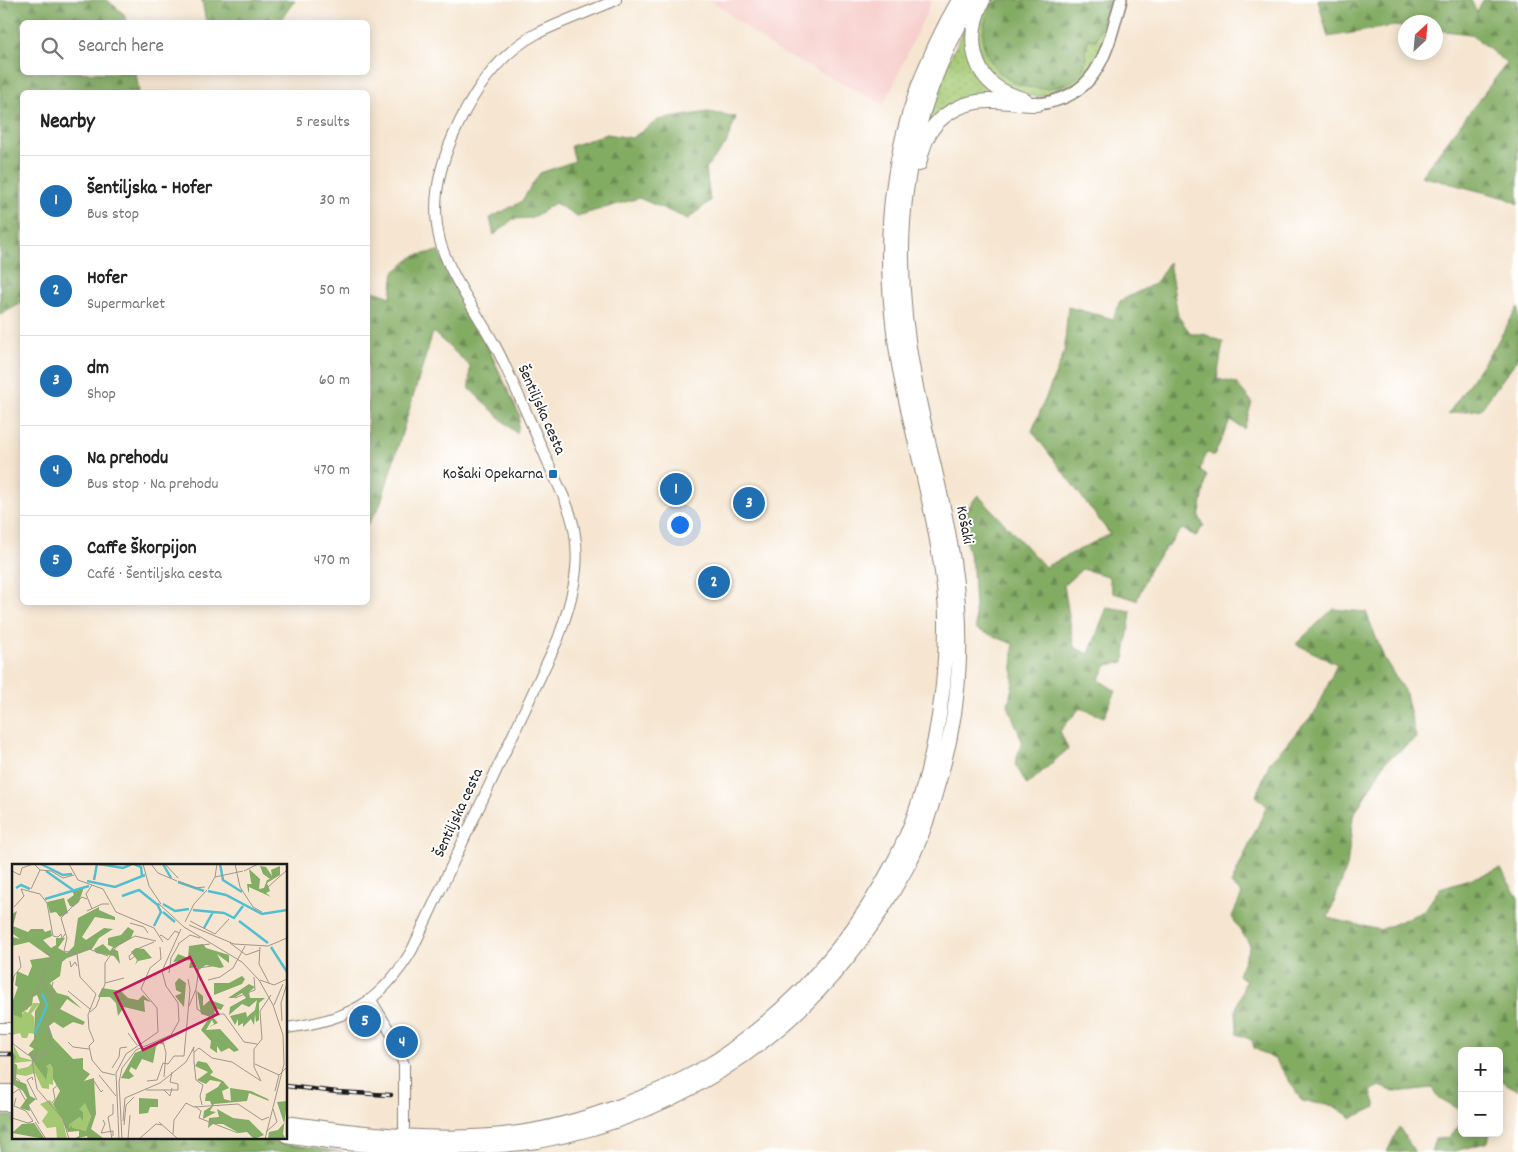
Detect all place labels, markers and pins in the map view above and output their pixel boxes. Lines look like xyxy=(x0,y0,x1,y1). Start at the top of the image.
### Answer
place label: Košaki Opekarna xyxy=(442,463,543,486)
marker: Košaki Opekarna xyxy=(547,468,559,480)
pin: 1 xyxy=(660,470,692,508)
pin: 3 xyxy=(733,484,765,522)
pin: 2 xyxy=(698,563,730,601)
pin: 5 xyxy=(349,1002,381,1040)
pin: 4 xyxy=(386,1023,418,1061)

